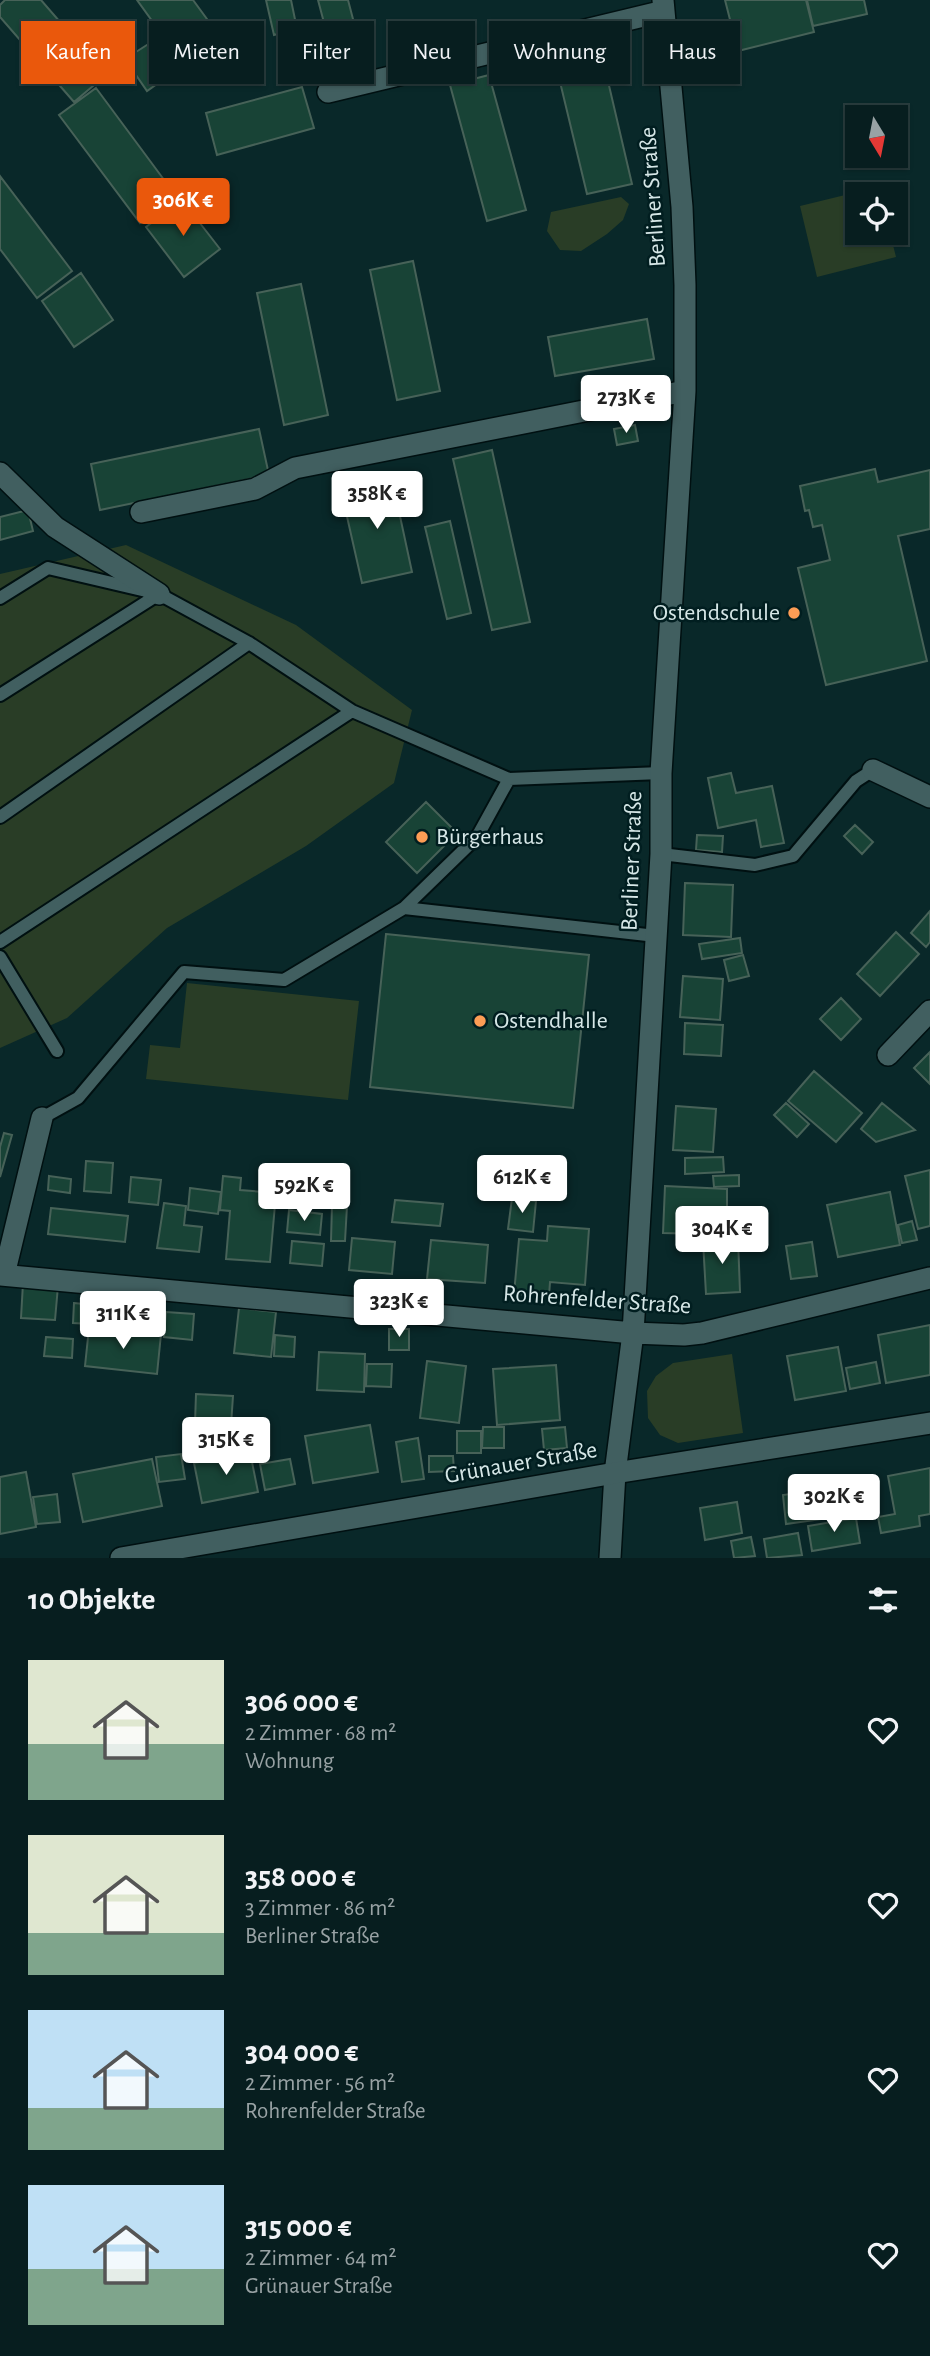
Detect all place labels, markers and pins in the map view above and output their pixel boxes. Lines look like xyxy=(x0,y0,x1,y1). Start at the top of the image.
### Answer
pin: 306K € xyxy=(126,178,240,238)
pin: 273K € xyxy=(569,376,683,435)
pin: 358K € xyxy=(320,472,434,531)
place label: Ostendschule xyxy=(653,601,780,625)
marker: Ostendschule xyxy=(786,605,802,621)
place label: Bürgerhaus xyxy=(436,825,544,849)
marker: Bürgerhaus xyxy=(414,829,430,845)
place label: Ostendhalle xyxy=(494,1009,608,1033)
marker: Ostendhalle xyxy=(472,1013,488,1029)
pin: 612K € xyxy=(465,1156,579,1215)
pin: 592K € xyxy=(247,1164,361,1223)
pin: 304K € xyxy=(665,1206,779,1266)
pin: 323K € xyxy=(342,1280,456,1339)
pin: 311K € xyxy=(66,1292,180,1351)
pin: 315K € xyxy=(169,1418,283,1477)
pin: 302K € xyxy=(777,1474,891,1534)

